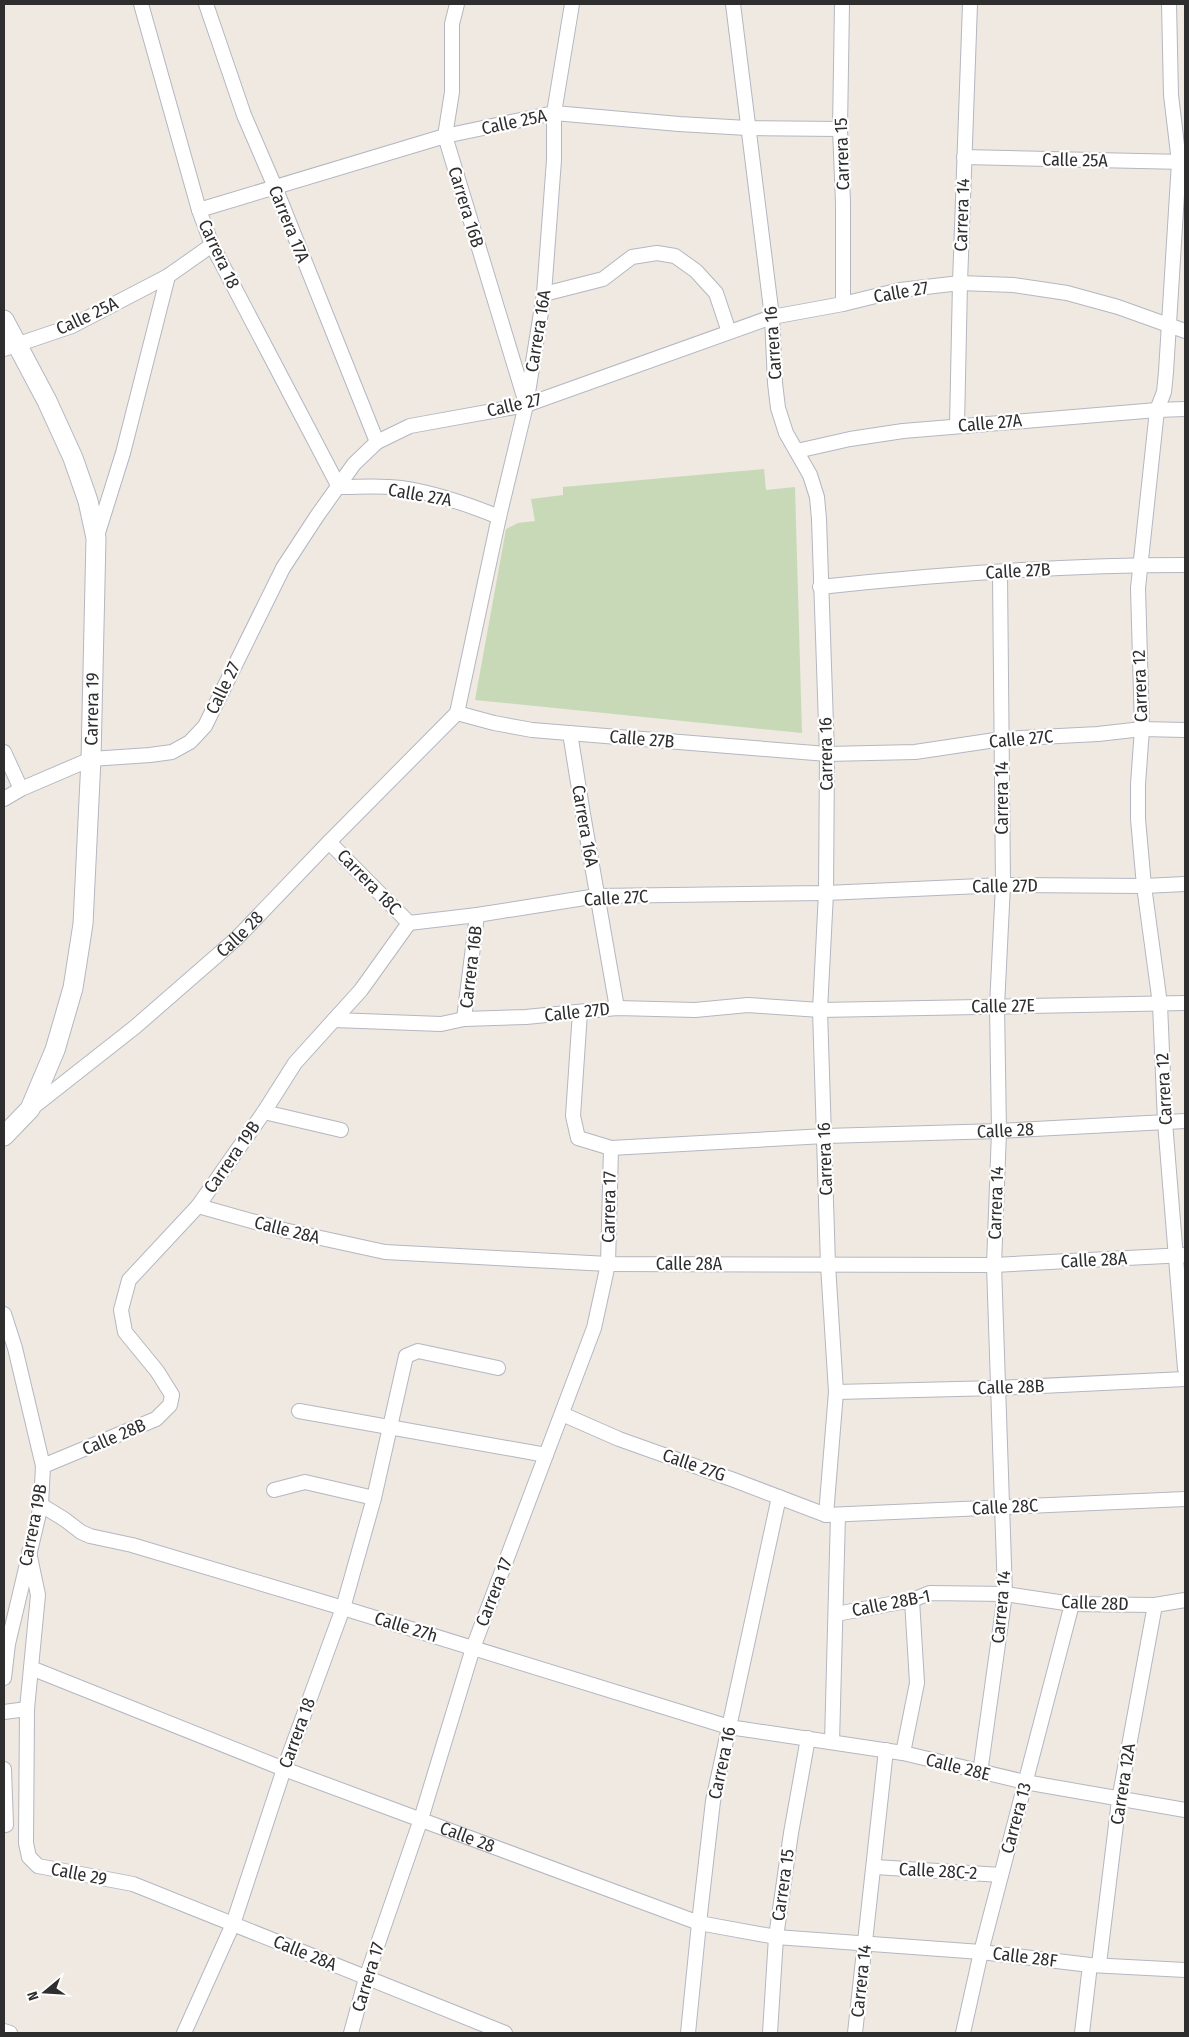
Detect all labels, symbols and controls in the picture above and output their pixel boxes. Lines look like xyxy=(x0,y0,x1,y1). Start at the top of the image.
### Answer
street label: Calle 25A xyxy=(480,104,549,140)
street label: Carrera 15 xyxy=(830,117,854,191)
street label: Calle 25A xyxy=(1042,148,1109,172)
street label: Carrera 16B xyxy=(443,164,489,250)
street label: Carrera 14 xyxy=(950,178,974,252)
street label: Carrera 17A xyxy=(264,182,315,266)
street label: Carrera 18 xyxy=(193,216,245,292)
street label: Calle 27 xyxy=(872,276,930,308)
street label: Carrera 16A xyxy=(521,288,555,374)
street label: Calle 25A xyxy=(53,292,122,340)
street label: Carrera 16 xyxy=(759,306,787,380)
street label: Calle 27 xyxy=(485,388,543,422)
street label: Calle 27A xyxy=(957,409,1023,437)
street label: Calle 27A xyxy=(386,479,454,511)
street label: Calle 27B xyxy=(985,558,1051,584)
street label: Carrera 12 xyxy=(1128,649,1152,723)
street label: Calle 27 xyxy=(201,658,245,718)
street label: Carrera 19 xyxy=(80,672,104,746)
street label: Carrera 16 xyxy=(814,717,838,791)
street label: Calle 27B xyxy=(609,725,676,753)
street label: Calle 27C xyxy=(988,725,1054,753)
street label: Carrera 14 xyxy=(991,761,1013,835)
street label: Carrera 16A xyxy=(567,783,603,869)
street label: Carrera 18C xyxy=(332,845,406,919)
street label: Calle 27D xyxy=(972,874,1038,898)
street label: Calle 27C xyxy=(583,885,649,911)
street label: Calle 28 xyxy=(212,906,268,962)
street label: Carrera 16B xyxy=(455,924,487,1010)
street label: Calle 27E xyxy=(971,994,1035,1018)
street label: Calle 27D xyxy=(543,998,611,1026)
street label: Carrera 12 xyxy=(1151,1052,1177,1126)
street label: Carrera 19B xyxy=(199,1117,265,1197)
street label: Calle 28 xyxy=(976,1118,1034,1143)
street label: Carrera 16 xyxy=(813,1122,837,1196)
street label: Carrera 14 xyxy=(984,1166,1008,1240)
street label: Carrera 17 xyxy=(597,1171,621,1243)
street label: Calle 28A xyxy=(252,1211,322,1249)
street label: Calle 28A xyxy=(1060,1247,1128,1273)
street label: Calle 28A xyxy=(656,1253,723,1275)
street label: Calle 28B xyxy=(977,1375,1045,1399)
street label: Calle 28B xyxy=(79,1414,149,1460)
street label: Calle 27G xyxy=(660,1444,728,1486)
street label: Carrera 19B xyxy=(14,1482,52,1568)
street label: Calle 28C xyxy=(971,1494,1039,1520)
street label: Carrera 17 xyxy=(471,1555,517,1629)
street label: Carrera 14 xyxy=(987,1569,1015,1644)
street label: Calle 28B-1 xyxy=(850,1585,932,1621)
street label: Calle 28D xyxy=(1061,1591,1129,1615)
street label: Calle 27h xyxy=(372,1607,440,1647)
street label: Carrera 18 xyxy=(274,1695,320,1771)
street label: Carrera 16 xyxy=(704,1725,740,1801)
street label: Carrera 12A xyxy=(1106,1741,1140,1826)
street label: Calle 28E xyxy=(924,1748,992,1786)
street label: Carrera 13 xyxy=(996,1780,1036,1856)
street label: Calle 28 xyxy=(437,1817,498,1857)
street label: Carrera 15 xyxy=(767,1847,799,1923)
street label: Calle 29 xyxy=(49,1858,109,1890)
street label: Calle 28C-2 xyxy=(898,1858,978,1884)
street label: Calle 28A xyxy=(270,1930,340,1976)
street label: Carrera 17 xyxy=(347,1939,389,2015)
street label: Calle 28F xyxy=(991,1942,1059,1972)
street label: Carrera 14 xyxy=(846,1943,876,2019)
north arrow xyxy=(20,1967,70,2017)
text: N xyxy=(24,1989,42,2002)

